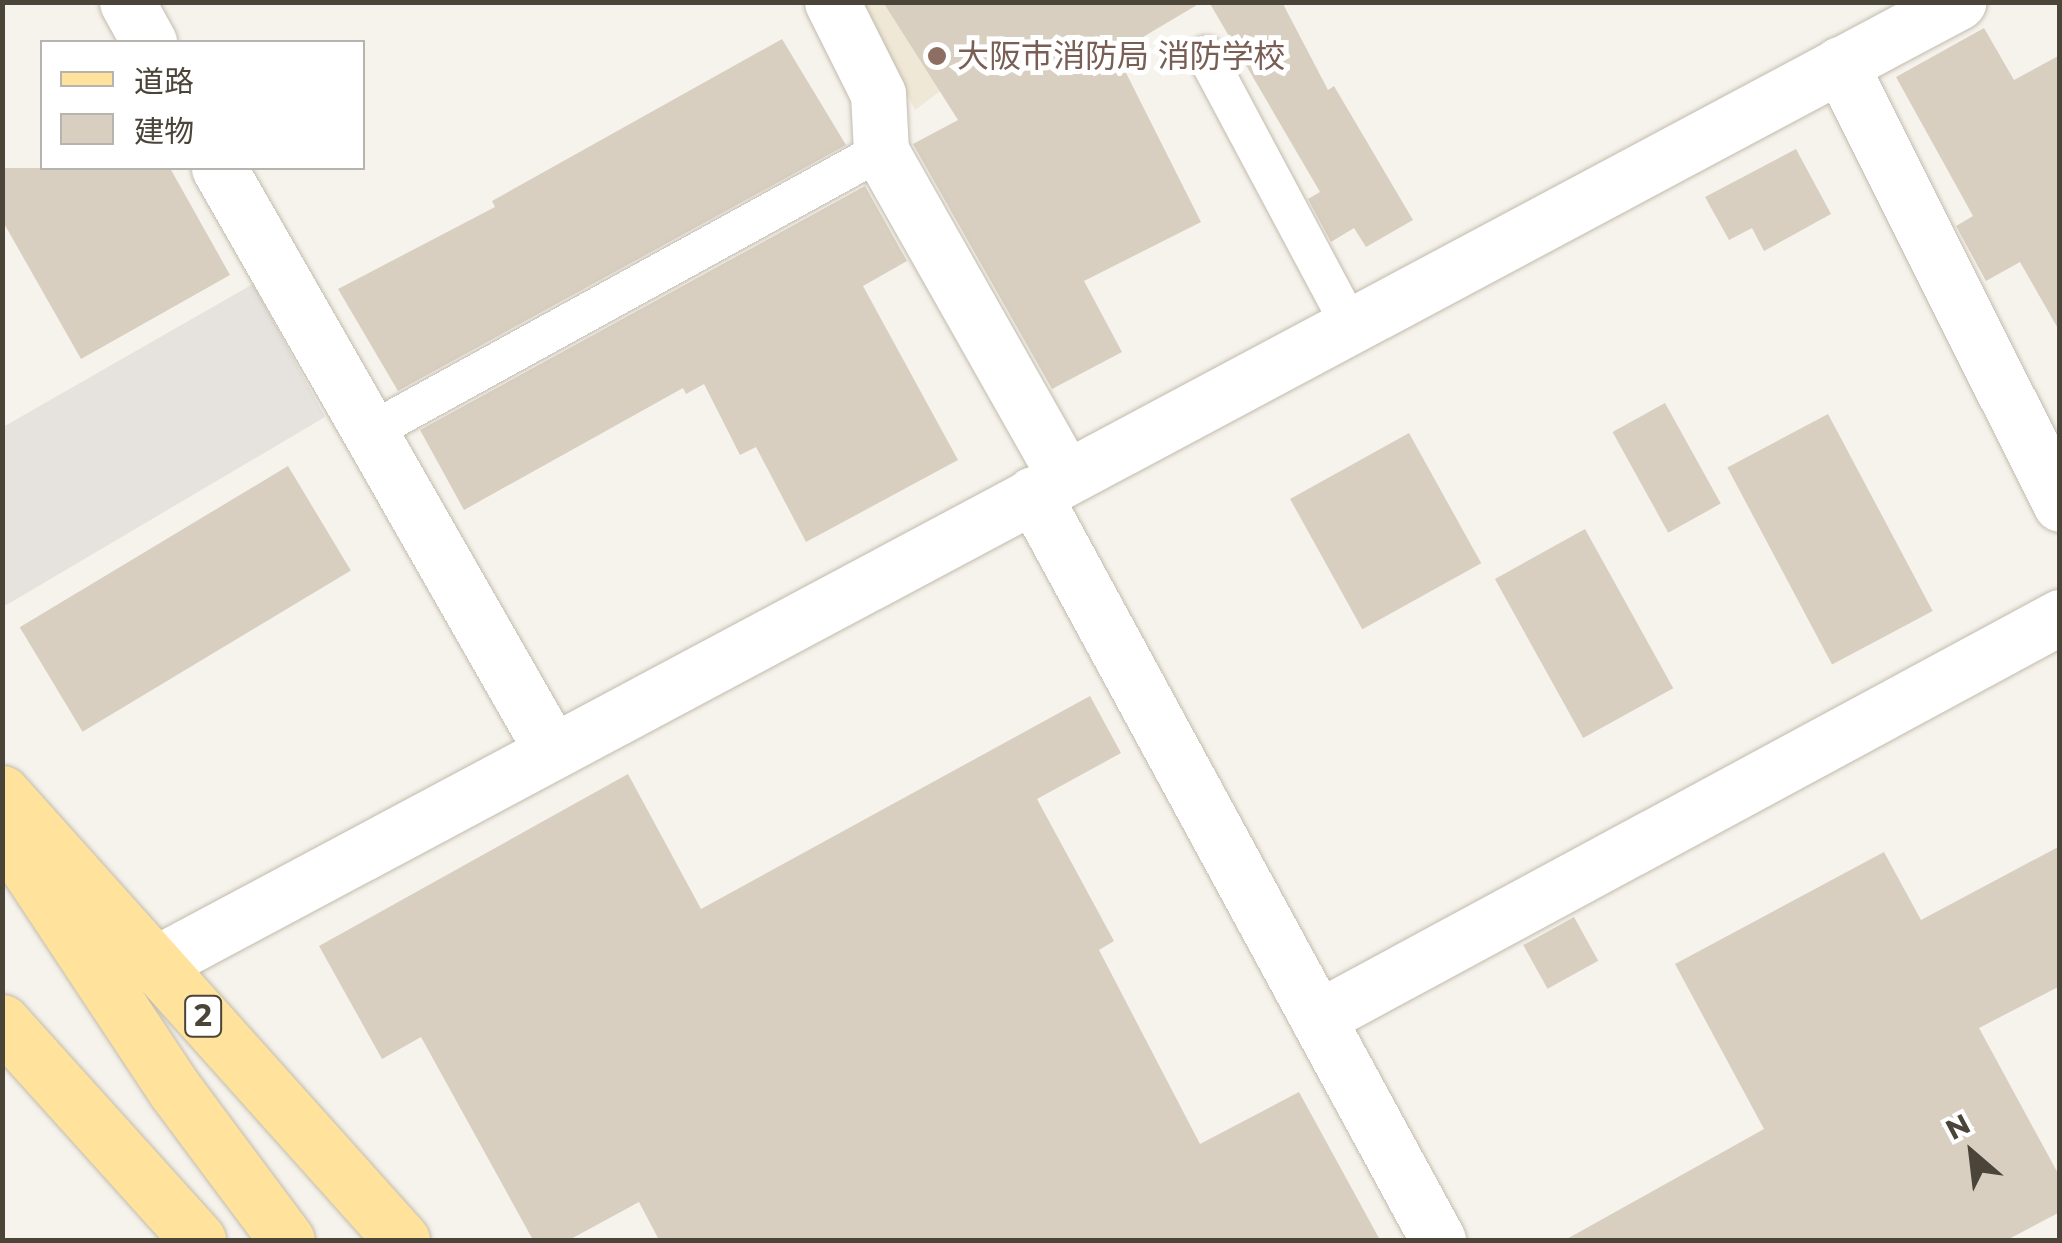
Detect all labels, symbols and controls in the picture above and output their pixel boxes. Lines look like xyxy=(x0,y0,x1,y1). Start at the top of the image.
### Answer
place label: 大阪市消防局 消防学校 xyxy=(957,37,1285,75)
legend xyxy=(40,40,365,170)
marker: 大阪市消防局 消防学校 xyxy=(926,45,948,67)
text: 道路 xyxy=(134,63,194,100)
text: 建物 xyxy=(134,113,194,150)
road number: 2 xyxy=(183,991,223,1041)
north arrow xyxy=(1922,1103,2022,1203)
text: N xyxy=(1940,1106,1976,1147)

